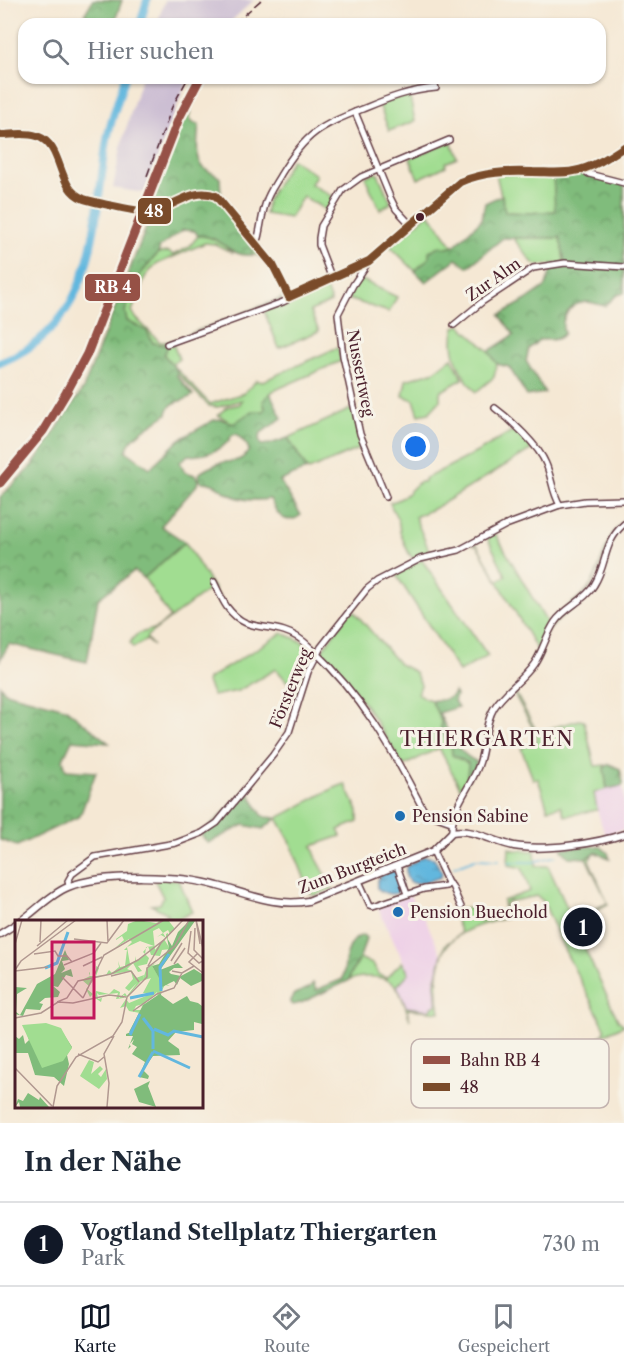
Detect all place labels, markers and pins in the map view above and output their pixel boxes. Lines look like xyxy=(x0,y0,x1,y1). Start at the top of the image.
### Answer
unlabelled marker xyxy=(414,211,426,223)
place label: Pension Sabine xyxy=(412,806,529,826)
marker: Pension Sabine xyxy=(393,809,407,823)
place label: Pension Buechold xyxy=(410,902,548,922)
pin: 1 xyxy=(564,904,602,950)
marker: Pension Buechold xyxy=(391,905,405,919)

